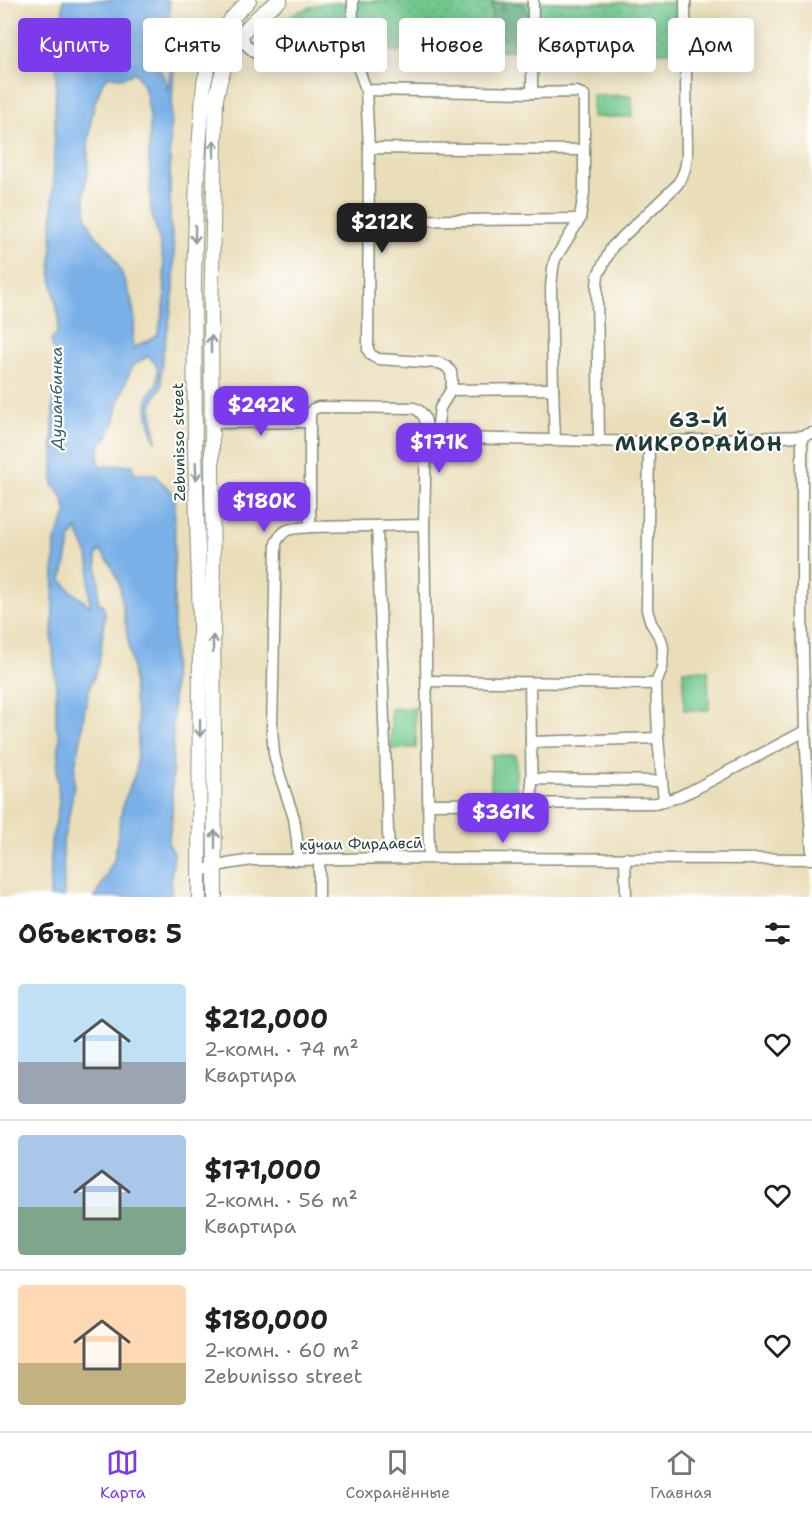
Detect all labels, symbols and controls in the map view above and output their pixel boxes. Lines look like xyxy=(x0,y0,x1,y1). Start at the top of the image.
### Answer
chip: Купить xyxy=(18,18,131,72)
chip: Снять xyxy=(143,18,242,72)
chip: Фильтры xyxy=(254,18,387,72)
chip: Новое xyxy=(399,18,505,72)
chip: Квартира xyxy=(517,18,656,72)
chip: Дом xyxy=(668,18,754,72)
one-way arrow xyxy=(208,139,220,159)
pin: $212K xyxy=(340,203,424,254)
text: $212K xyxy=(351,209,413,235)
one-way arrow xyxy=(189,223,201,243)
one-way arrow xyxy=(205,334,217,354)
water label: Душанбинка xyxy=(46,347,67,450)
street label: Zebunisso street xyxy=(168,382,190,502)
pin: $242K xyxy=(219,386,303,437)
text: $242K xyxy=(227,392,295,418)
district label: 63-Й МИКРОРАЙОН xyxy=(615,406,783,458)
pin: $171K xyxy=(397,423,481,474)
text: $171K xyxy=(410,429,468,455)
one-way arrow xyxy=(190,460,202,480)
pin: $180K xyxy=(222,482,306,533)
text: $180K xyxy=(232,488,296,514)
one-way arrow xyxy=(208,634,219,654)
one-way arrow xyxy=(194,718,206,738)
pin: $361K xyxy=(461,793,545,844)
text: $361K xyxy=(472,799,534,825)
one-way arrow xyxy=(209,829,221,849)
street label: кӯчаи Фирдавсӣ xyxy=(299,833,423,855)
text: Объектов: 5 xyxy=(18,916,182,951)
icon: filters xyxy=(761,917,794,950)
text: $212,000 xyxy=(204,1001,328,1036)
icon: home xyxy=(66,1008,138,1080)
icon: heart xyxy=(761,1028,794,1061)
text: 2-комн. · 74 m² xyxy=(204,1036,359,1062)
text: Квартира xyxy=(204,1062,296,1088)
text: $171,000 xyxy=(204,1152,321,1187)
icon: home xyxy=(66,1159,138,1231)
icon: heart xyxy=(761,1179,794,1212)
text: 2-комн. · 56 m² xyxy=(204,1187,358,1213)
text: Квартира xyxy=(204,1213,296,1239)
text: $180,000 xyxy=(204,1302,328,1337)
icon: home xyxy=(66,1309,138,1381)
icon: heart xyxy=(761,1329,794,1362)
text: 2-комн. · 60 m² xyxy=(204,1337,359,1363)
text: Zebunisso street xyxy=(204,1363,362,1389)
tab: Карта xyxy=(100,1446,146,1503)
tab: Сохранённые xyxy=(346,1446,450,1503)
tab: Главная xyxy=(650,1446,712,1503)

